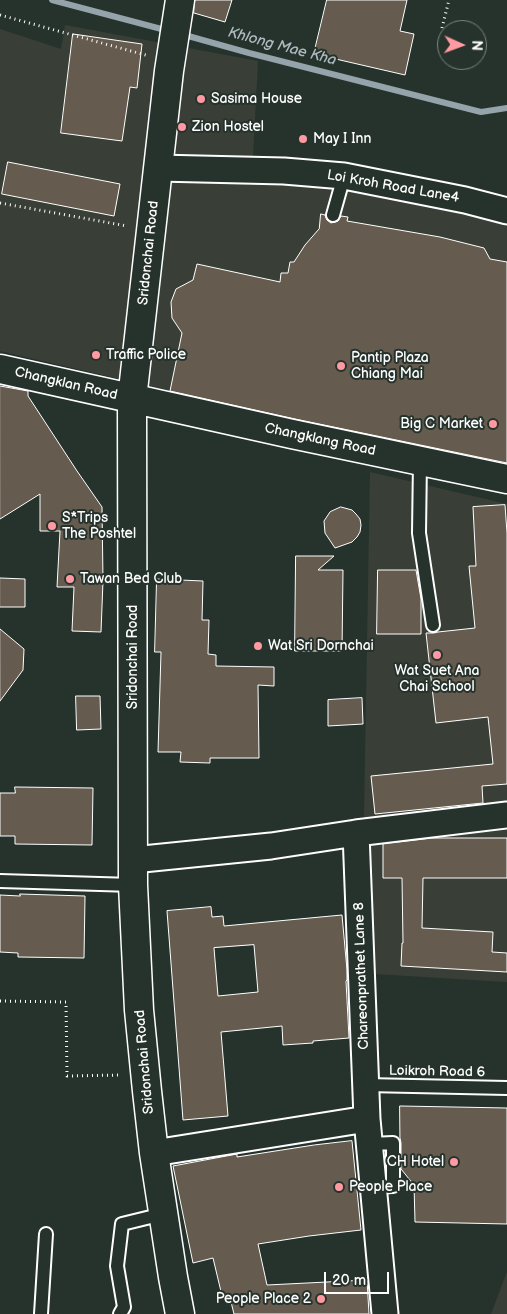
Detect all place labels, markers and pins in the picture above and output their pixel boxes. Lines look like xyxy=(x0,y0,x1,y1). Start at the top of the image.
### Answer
place label: Sasima House xyxy=(211,91,302,107)
marker: Sasima House xyxy=(195,93,207,105)
place label: Zion Hostel xyxy=(192,119,264,135)
marker: Zion Hostel xyxy=(176,121,188,133)
place label: May I Inn xyxy=(313,131,371,147)
marker: May I Inn xyxy=(297,133,309,145)
place label: Traffic Police xyxy=(106,347,186,363)
marker: Traffic Police xyxy=(90,349,102,361)
place label: Pantip Plaza Chiang Mai xyxy=(351,350,429,382)
marker: Pantip Plaza Chiang Mai xyxy=(335,360,347,372)
place label: Big C Market xyxy=(400,416,483,432)
marker: Big C Market xyxy=(487,418,499,430)
place label: S*Trips The Poshtel xyxy=(62,510,136,542)
marker: S*Trips The Poshtel xyxy=(46,520,58,532)
place label: Tawan Bed Club xyxy=(80,571,182,587)
marker: Tawan Bed Club xyxy=(64,573,76,585)
place label: Wat Sri Dornchai xyxy=(268,638,374,654)
marker: Wat Sri Dornchai xyxy=(252,640,264,652)
marker: Wat Suet Ana Chai School xyxy=(431,649,443,661)
place label: Wat Suet Ana Chai School xyxy=(395,663,479,696)
place label: CH Hotel xyxy=(387,1154,444,1170)
marker: CH Hotel xyxy=(448,1156,460,1168)
place label: People Place xyxy=(349,1179,432,1195)
marker: People Place xyxy=(333,1181,345,1193)
place label: People Place 2 xyxy=(216,1291,311,1307)
marker: People Place 2 xyxy=(315,1293,327,1305)

